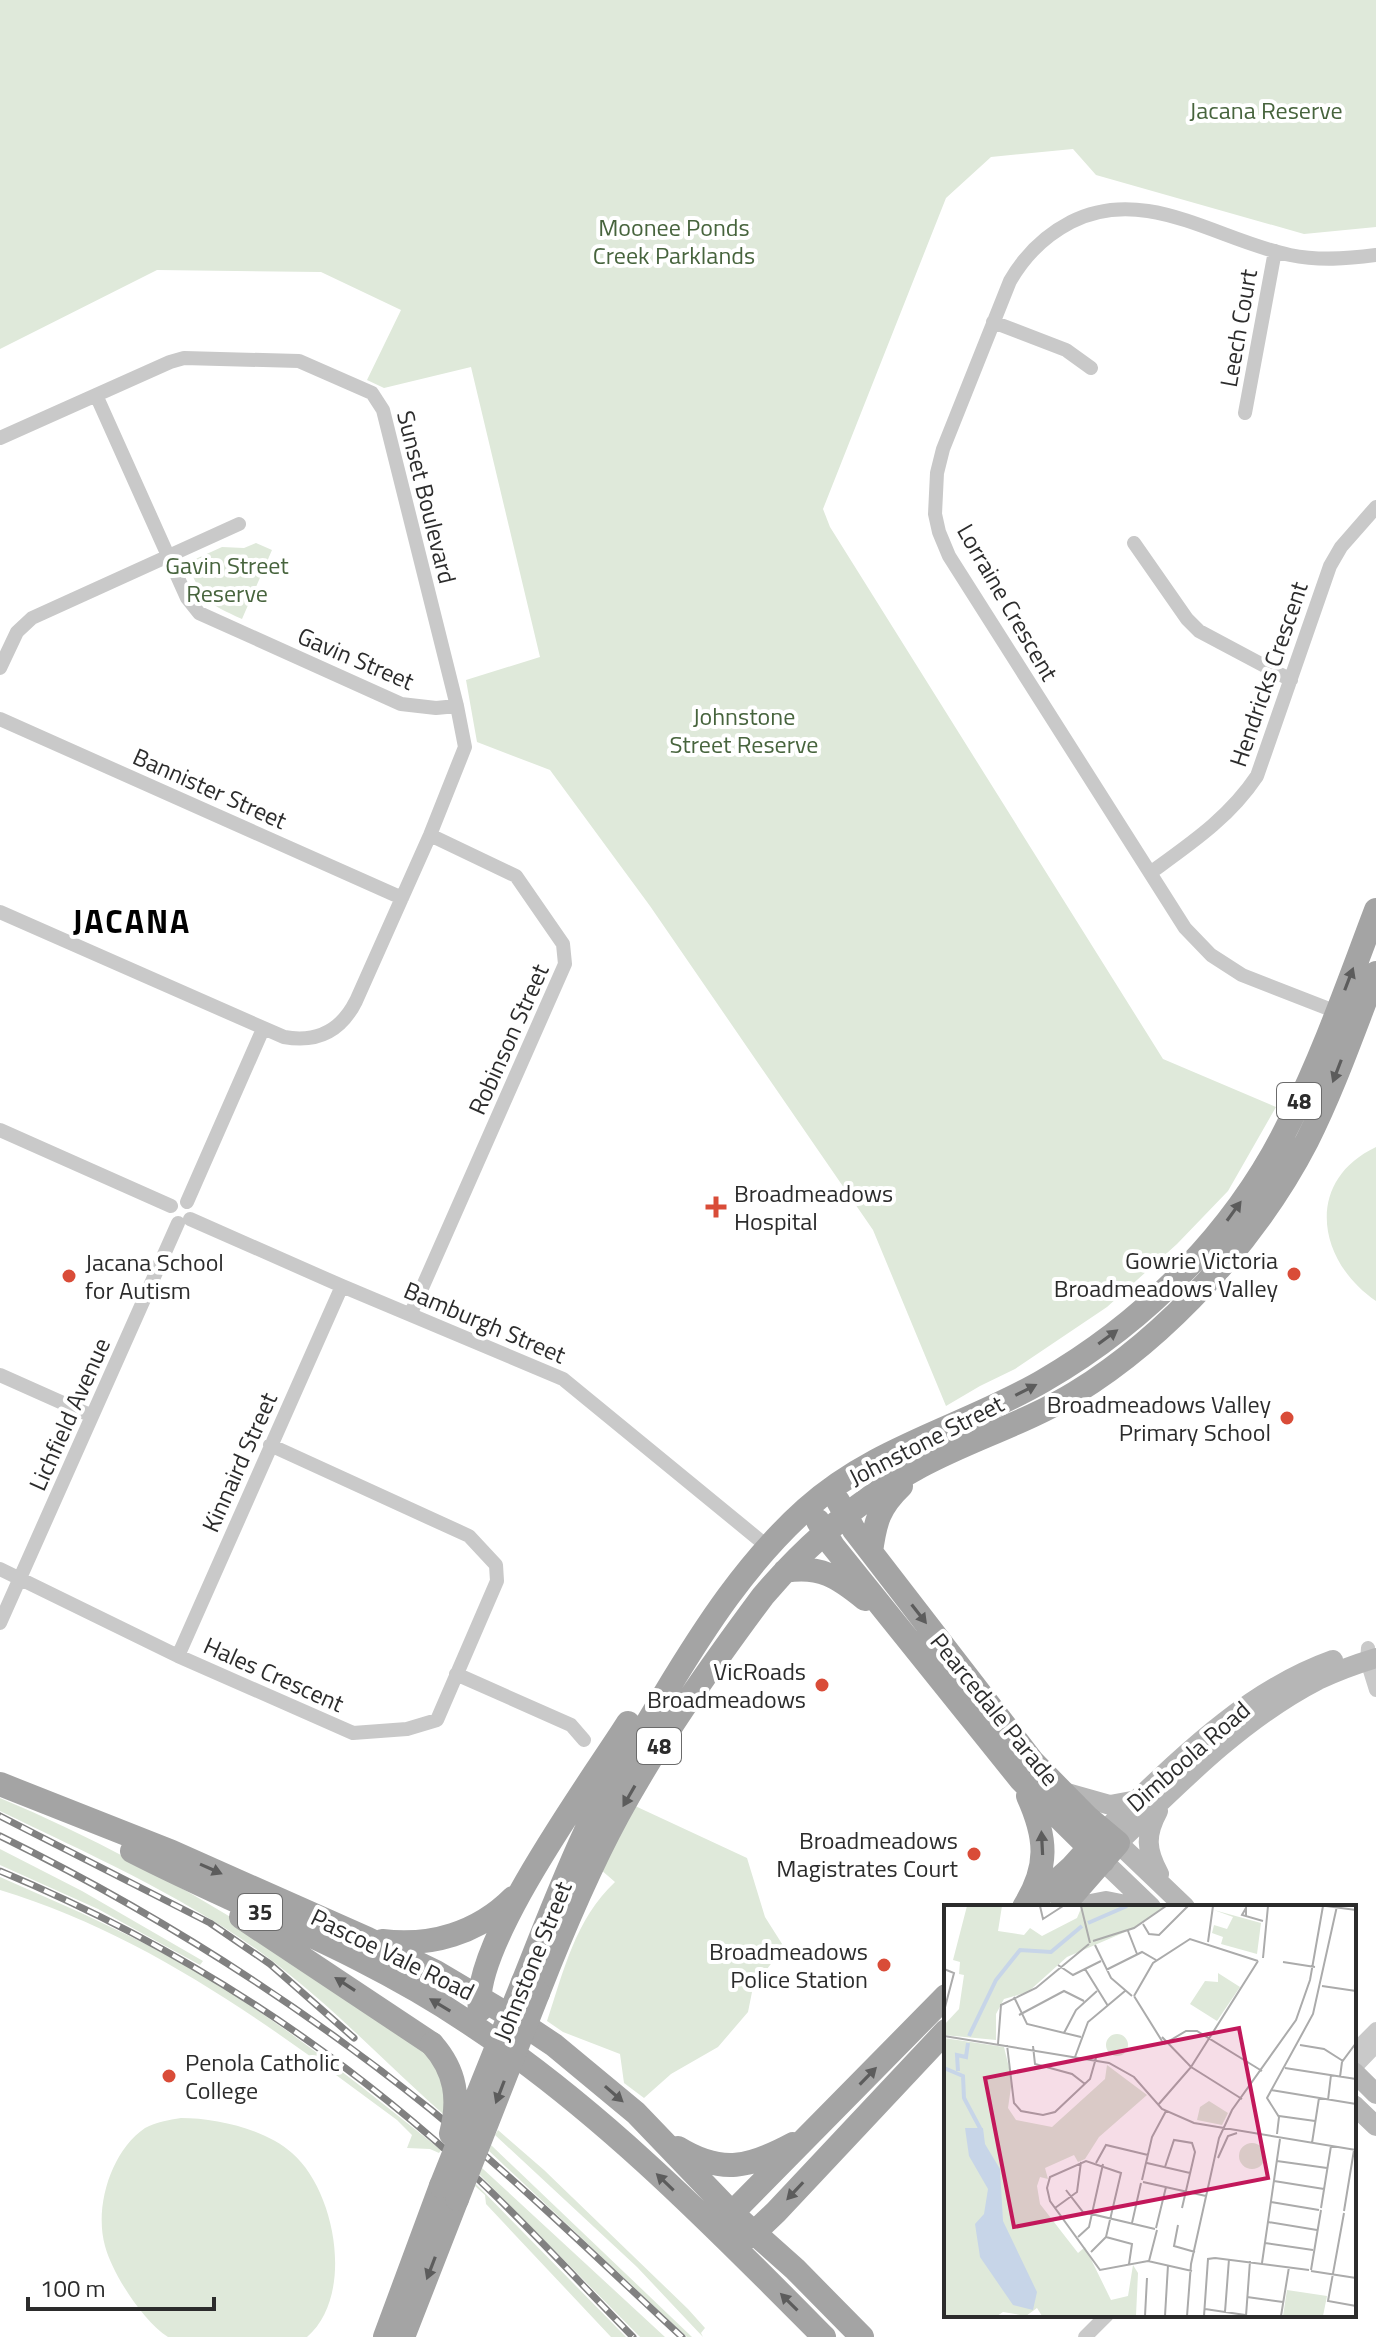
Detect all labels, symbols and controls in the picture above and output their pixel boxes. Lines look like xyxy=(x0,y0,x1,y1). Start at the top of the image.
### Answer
park label: Jacana Reserve xyxy=(1189,92,1343,128)
park label: Moonee Ponds Creek Parklands xyxy=(593,209,755,273)
street label: Leech Court xyxy=(1210,266,1266,390)
street label: Sunset Boulevard xyxy=(388,407,466,587)
street label: Lorraine Crescent xyxy=(948,517,1068,688)
park label: Gavin Street Reserve xyxy=(165,547,289,611)
street label: Hendricks Crescent xyxy=(1219,576,1317,771)
street label: Gavin Street xyxy=(292,617,420,699)
park label: Johnstone Street Reserve xyxy=(670,698,818,762)
street label: Bannister Street xyxy=(127,738,293,838)
district label: JACANA xyxy=(73,897,191,945)
street label: Robinson Street xyxy=(459,957,558,1120)
one-way arrow xyxy=(1343,967,1356,991)
one-way arrow xyxy=(1331,1060,1344,1084)
road number: 48 xyxy=(1277,1083,1321,1119)
place label: Broadmeadows Hospital xyxy=(734,1175,893,1239)
marker: Broadmeadows Hospital xyxy=(705,1196,727,1218)
one-way arrow xyxy=(1226,1200,1242,1222)
place label: Gowrie Victoria Broadmeadows Valley xyxy=(1054,1242,1278,1306)
place label: Jacana School for Autism xyxy=(85,1244,224,1308)
marker: Gowrie Victoria Broadmeadows Valley xyxy=(1285,1265,1303,1283)
marker: Jacana School for Autism xyxy=(60,1267,78,1285)
street label: Bamburgh Street xyxy=(398,1272,572,1373)
one-way arrow xyxy=(1098,1330,1119,1345)
street label: Lichfield Avenue xyxy=(19,1332,119,1496)
one-way arrow xyxy=(1014,1383,1037,1396)
street label: Johnstone Street xyxy=(842,1385,1010,1495)
street label: Kinnaird Street xyxy=(192,1386,286,1538)
place label: Broadmeadows Valley Primary School xyxy=(1047,1386,1271,1450)
marker: Broadmeadows Valley Primary School xyxy=(1278,1409,1296,1427)
one-way arrow xyxy=(910,1604,926,1624)
street label: Pearcedale Parade xyxy=(922,1625,1068,1793)
street label: Hales Crescent xyxy=(198,1627,351,1721)
place label: VicRoads Broadmeadows xyxy=(647,1653,806,1717)
marker: VicRoads Broadmeadows xyxy=(813,1676,831,1694)
street label: Dimboola Road xyxy=(1118,1692,1258,1820)
road number: 48 xyxy=(637,1728,681,1764)
one-way arrow xyxy=(622,1785,636,1807)
place label: Broadmeadows Magistrates Court xyxy=(776,1822,959,1886)
one-way arrow xyxy=(1036,1830,1049,1855)
marker: Broadmeadows Magistrates Court xyxy=(965,1845,983,1863)
one-way arrow xyxy=(199,1863,223,1876)
street label: Johnstone Street xyxy=(484,1875,581,2046)
road number: 35 xyxy=(238,1894,282,1930)
street label: Pascoe Vale Road xyxy=(305,1899,481,2009)
inset map xyxy=(944,1905,1356,2317)
place label: Broadmeadows Police Station xyxy=(709,1933,868,1997)
marker: Broadmeadows Police Station xyxy=(875,1956,893,1974)
one-way arrow xyxy=(334,1977,355,1992)
one-way arrow xyxy=(429,1998,451,2012)
place label: Penola Catholic College xyxy=(185,2044,340,2108)
marker: Penola Catholic College xyxy=(160,2067,178,2085)
one-way arrow xyxy=(858,2067,877,2086)
one-way arrow xyxy=(493,2080,506,2104)
one-way arrow xyxy=(604,2085,624,2102)
one-way arrow xyxy=(655,2174,674,2192)
one-way arrow xyxy=(787,2181,805,2200)
one-way arrow xyxy=(424,2256,437,2280)
scale bar xyxy=(28,2261,214,2311)
text: 100 m xyxy=(40,2270,106,2306)
one-way arrow xyxy=(780,2293,799,2312)

